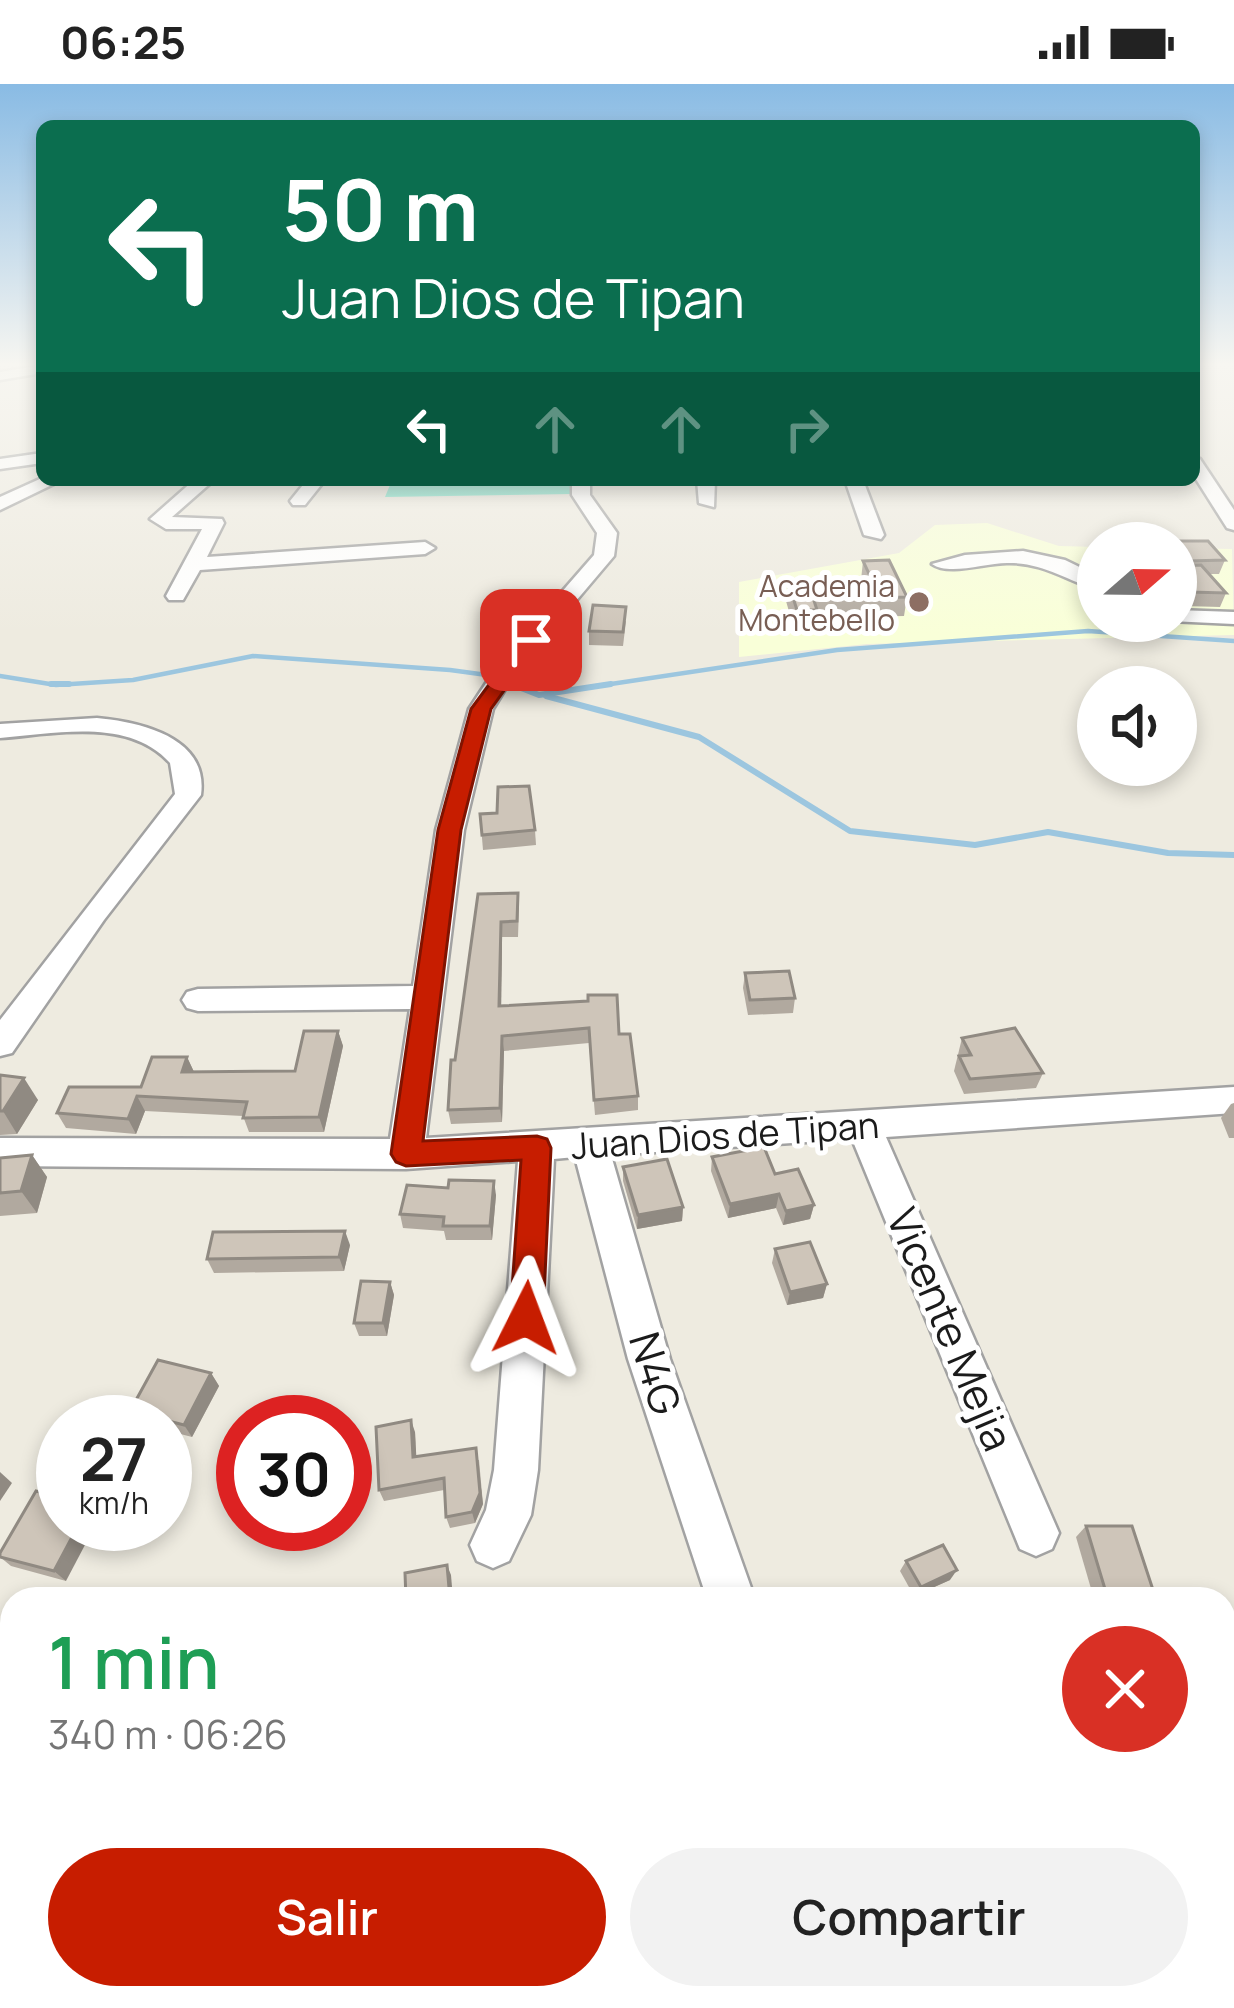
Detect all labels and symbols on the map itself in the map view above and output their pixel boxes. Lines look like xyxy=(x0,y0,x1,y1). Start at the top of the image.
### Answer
north arrow xyxy=(1077,522,1197,642)
place label: Academia Montebello xyxy=(738,565,895,640)
pin xyxy=(480,589,582,691)
marker: Academia Montebello xyxy=(906,589,932,615)
street label: Juan Dios de Tipan xyxy=(569,1100,881,1170)
street label: Vicente Mejia xyxy=(874,1199,1028,1459)
position arrow xyxy=(463,1255,589,1381)
street label: N4G xyxy=(616,1325,696,1421)
speed limit sign: 30 xyxy=(216,1395,372,1551)

